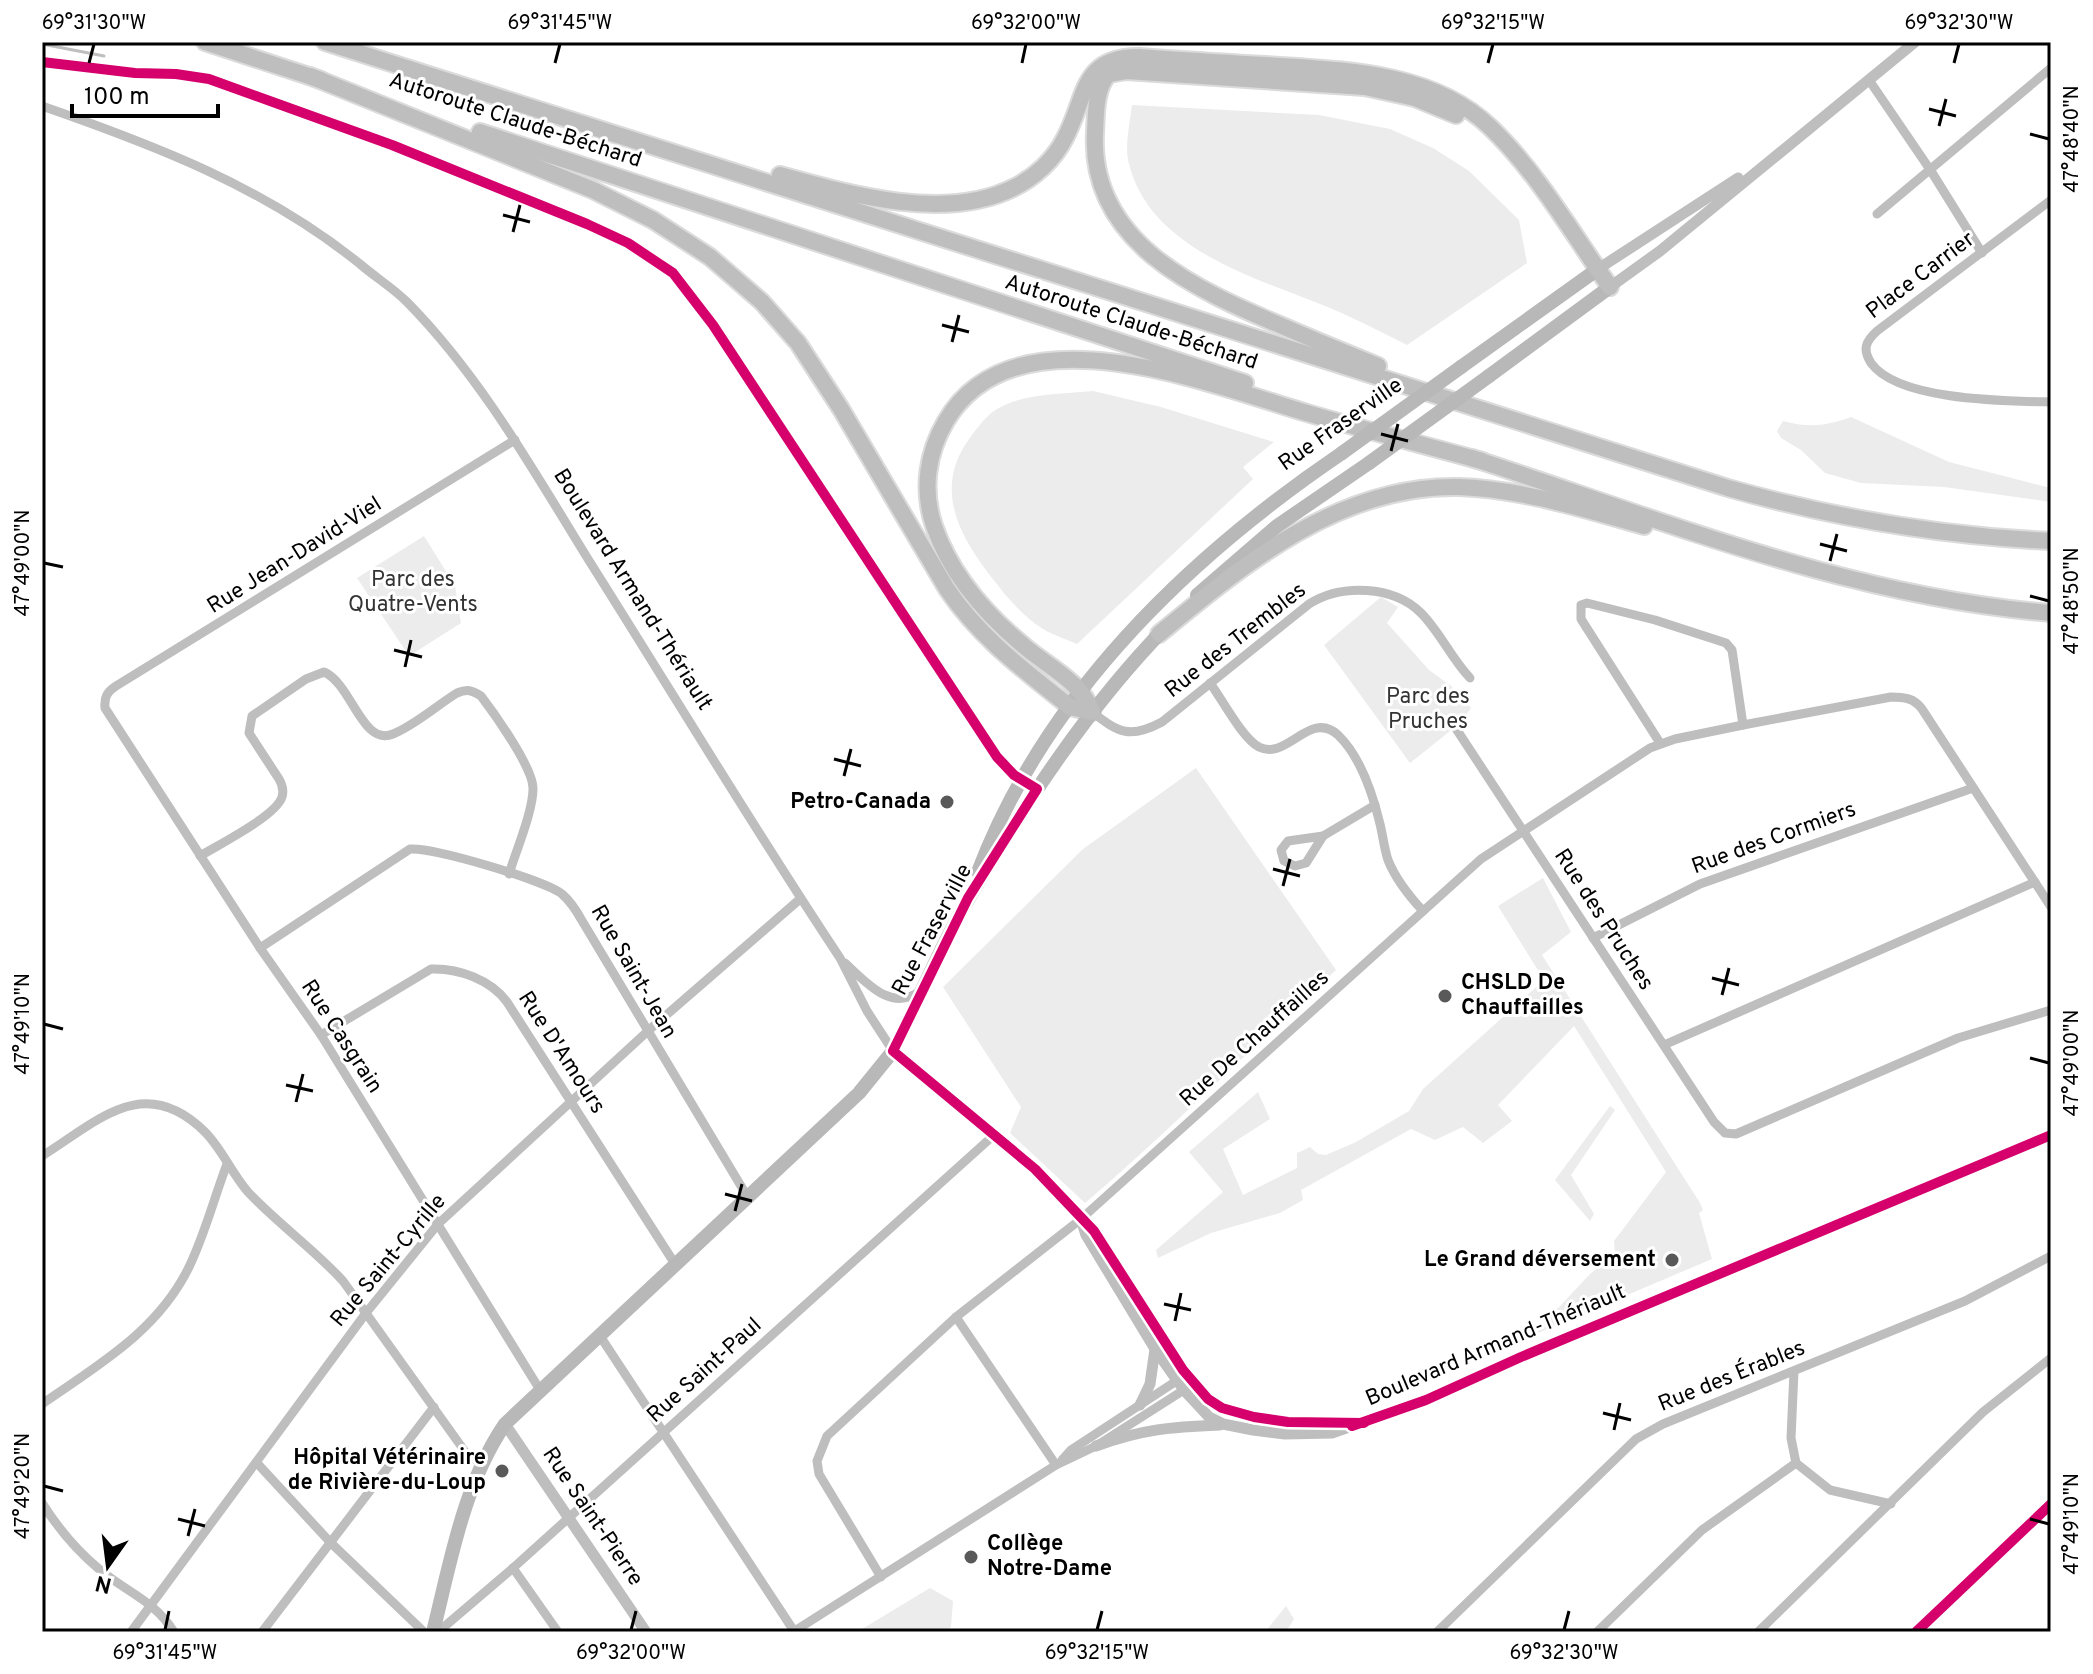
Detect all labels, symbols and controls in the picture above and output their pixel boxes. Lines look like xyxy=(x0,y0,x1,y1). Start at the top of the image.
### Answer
text: 69°31'30"W xyxy=(42,11,146,37)
text: 69°31'45"W xyxy=(508,11,612,37)
text: 69°32'00"W xyxy=(971,11,1081,37)
text: 69°32'15"W xyxy=(1441,11,1545,37)
text: 69°32'30"W xyxy=(1904,11,2014,37)
street label: Autoroute Claude-Béchard xyxy=(385,67,645,175)
scale bar xyxy=(72,68,218,118)
text: 100 m xyxy=(84,83,150,113)
text: 47°48'40"N xyxy=(2060,85,2086,193)
street label: Place Carrier xyxy=(1861,226,1981,326)
street label: Autoroute Claude-Béchard xyxy=(1001,269,1261,377)
street label: Rue Fraserville xyxy=(1274,372,1408,478)
street label: Boulevard Armand-Thériault xyxy=(546,464,718,716)
street label: Rue Jean-David-Viel xyxy=(203,491,387,621)
text: 47°49'00"N xyxy=(11,510,37,616)
text: 47°48'50"N xyxy=(2060,547,2086,655)
park label: Parc des Quatre-Vents xyxy=(348,567,478,619)
street label: Rue des Trembles xyxy=(1160,577,1312,705)
park label: Parc des Pruches xyxy=(1386,684,1470,736)
place label: Petro-Canada xyxy=(790,789,931,816)
marker: Petro-Canada xyxy=(938,793,956,811)
street label: Rue des Cormiers xyxy=(1688,797,1860,881)
street label: Rue des Pruches xyxy=(1547,844,1659,996)
street label: Rue Fraserville xyxy=(887,860,979,1000)
street label: Rue Saint-Jean xyxy=(584,900,682,1044)
street label: Rue De Chauffailles xyxy=(1175,965,1335,1113)
place label: CHSLD De Chauffailles xyxy=(1461,970,1584,1022)
text: 47°49'10"N xyxy=(11,973,37,1075)
street label: Rue Casgrain xyxy=(294,975,388,1099)
street label: Rue D'Amours xyxy=(511,987,611,1119)
marker: CHSLD De Chauffailles xyxy=(1436,987,1454,1005)
text: 47°49'00"N xyxy=(2060,1010,2086,1116)
street label: Rue Saint-Cyrille xyxy=(326,1189,452,1333)
place label: Le Grand déversement xyxy=(1424,1247,1656,1274)
marker: Le Grand déversement xyxy=(1663,1251,1681,1269)
street label: Boulevard Armand-Thériault xyxy=(1362,1279,1630,1413)
street label: Rue Saint-Paul xyxy=(642,1312,768,1430)
street label: Rue des Érables xyxy=(1654,1333,1809,1419)
text: 47°49'20"N xyxy=(11,1433,37,1539)
street label: Rue Saint-Pierre xyxy=(536,1442,648,1592)
place label: Hôpital Vétérinaire de Rivière-du-Loup xyxy=(288,1445,486,1497)
marker: Hôpital Vétérinaire de Rivière-du-Loup xyxy=(493,1462,511,1480)
text: 47°49'10"N xyxy=(2060,1473,2086,1575)
north arrow xyxy=(68,1526,148,1606)
place label: Collège Notre-Dame xyxy=(987,1531,1112,1583)
marker: Collège Notre-Dame xyxy=(962,1548,980,1566)
text: N xyxy=(93,1568,115,1598)
text: 69°31'45"W xyxy=(113,1641,217,1667)
text: 69°32'00"W xyxy=(576,1641,686,1667)
text: 69°32'15"W xyxy=(1045,1641,1149,1667)
text: 69°32'30"W xyxy=(1509,1641,1619,1667)

